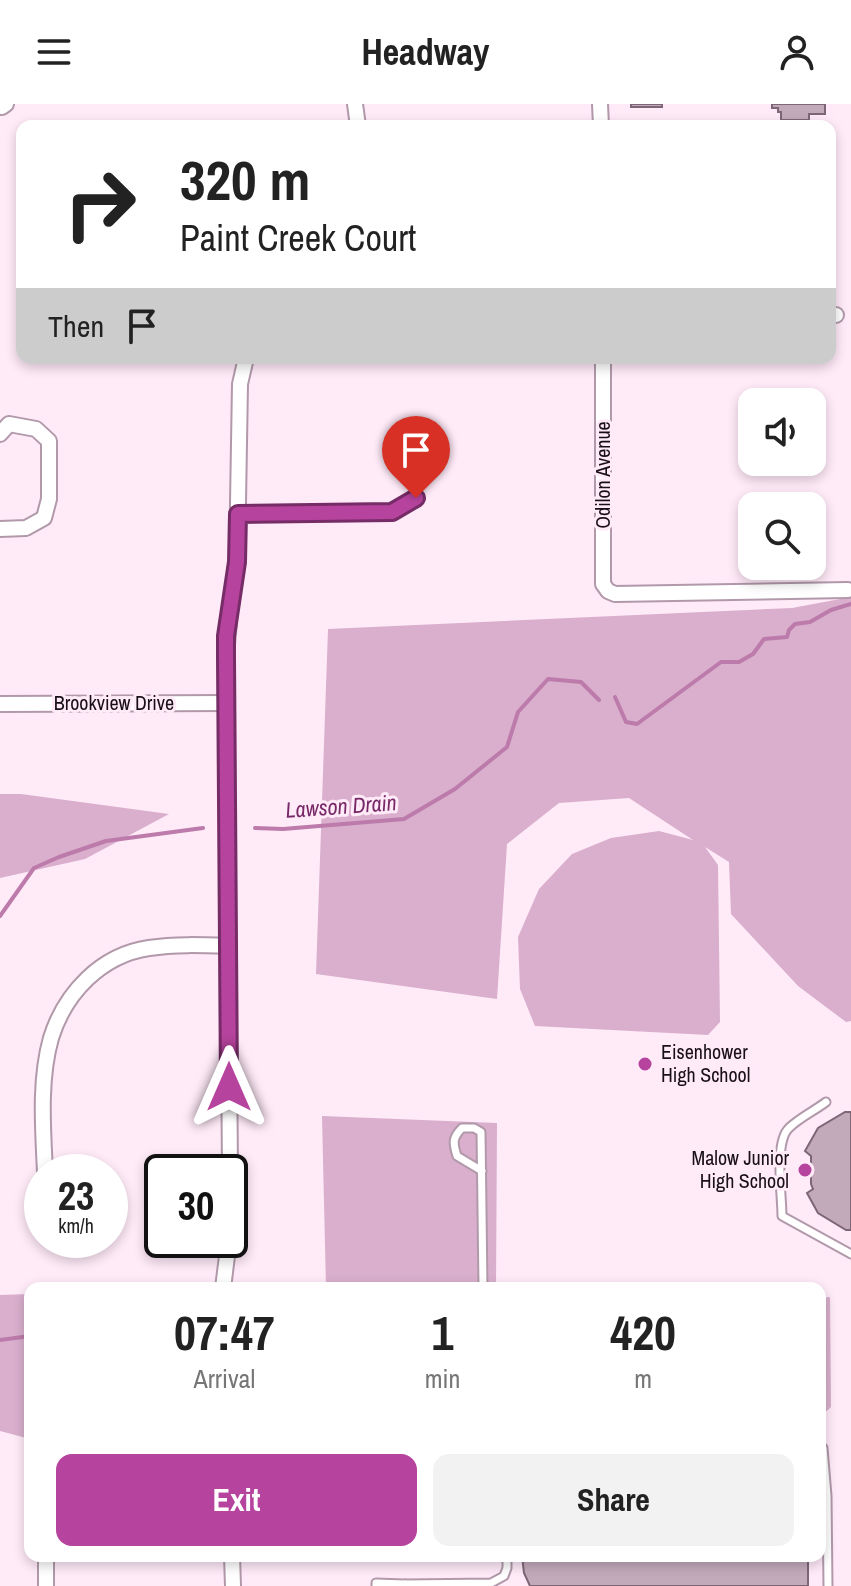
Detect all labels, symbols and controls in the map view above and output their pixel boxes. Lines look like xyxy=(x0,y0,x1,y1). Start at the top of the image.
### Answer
text: Headway xyxy=(362,28,489,76)
icon: menu xyxy=(32,30,76,74)
icon: person xyxy=(775,30,819,74)
text: 320 m xyxy=(180,142,310,217)
icon: right xyxy=(48,152,152,256)
text: Paint Creek Court xyxy=(180,214,416,262)
icon: arrive xyxy=(120,304,164,348)
text: Then xyxy=(48,306,104,346)
map controls xyxy=(738,388,826,580)
button: sound xyxy=(738,388,826,476)
pin xyxy=(382,416,450,498)
street label: Odilon Avenue xyxy=(589,421,616,529)
icon: arrive xyxy=(394,428,438,472)
button: search xyxy=(738,492,826,580)
street label: Brookview Drive xyxy=(54,689,174,716)
water label: Lawson Drain xyxy=(284,787,398,825)
place label: Eisenhower High School xyxy=(661,1038,750,1088)
position arrow xyxy=(187,1045,271,1129)
marker: Eisenhower High School xyxy=(636,1055,654,1073)
place label: Malow Junior High School xyxy=(691,1144,790,1194)
speed limit sign: 30 xyxy=(144,1154,248,1258)
marker: Malow Junior High School xyxy=(796,1161,814,1179)
text: 23 xyxy=(58,1169,94,1222)
text: km/h xyxy=(58,1212,94,1239)
text: 07:47 xyxy=(174,1300,275,1365)
text: 1 xyxy=(432,1300,453,1365)
text: 420 xyxy=(610,1300,676,1365)
text: Arrival xyxy=(194,1361,255,1396)
text: min xyxy=(425,1361,460,1396)
text: m xyxy=(634,1361,652,1396)
button: Exit xyxy=(56,1454,417,1546)
button: Share xyxy=(433,1454,794,1546)

